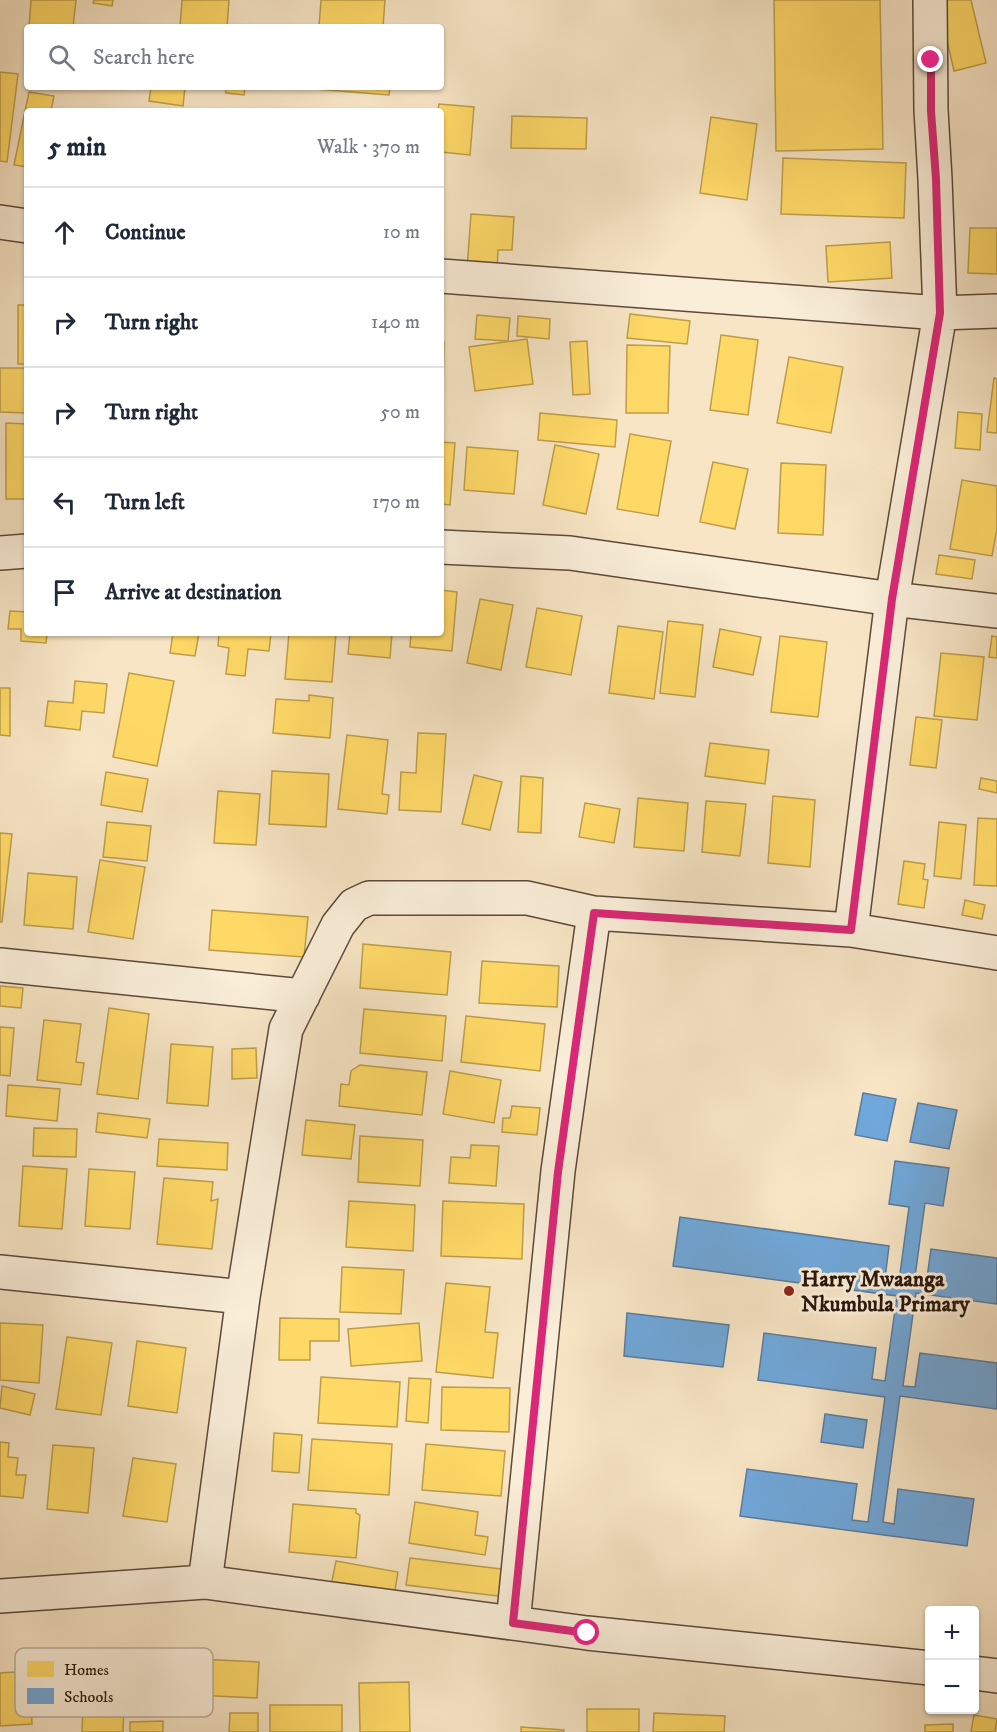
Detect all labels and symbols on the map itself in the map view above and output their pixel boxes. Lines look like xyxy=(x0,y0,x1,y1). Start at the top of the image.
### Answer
route end xyxy=(917,46,943,72)
place label: Harry Mwaanga Nkumbula Primary xyxy=(801,1266,970,1318)
marker: Harry Mwaanga Nkumbula Primary xyxy=(782,1284,796,1298)
route start xyxy=(573,1619,599,1645)
legend xyxy=(15,1648,213,1717)
text: Homes xyxy=(64,1660,109,1680)
text: Schools xyxy=(64,1687,113,1707)

